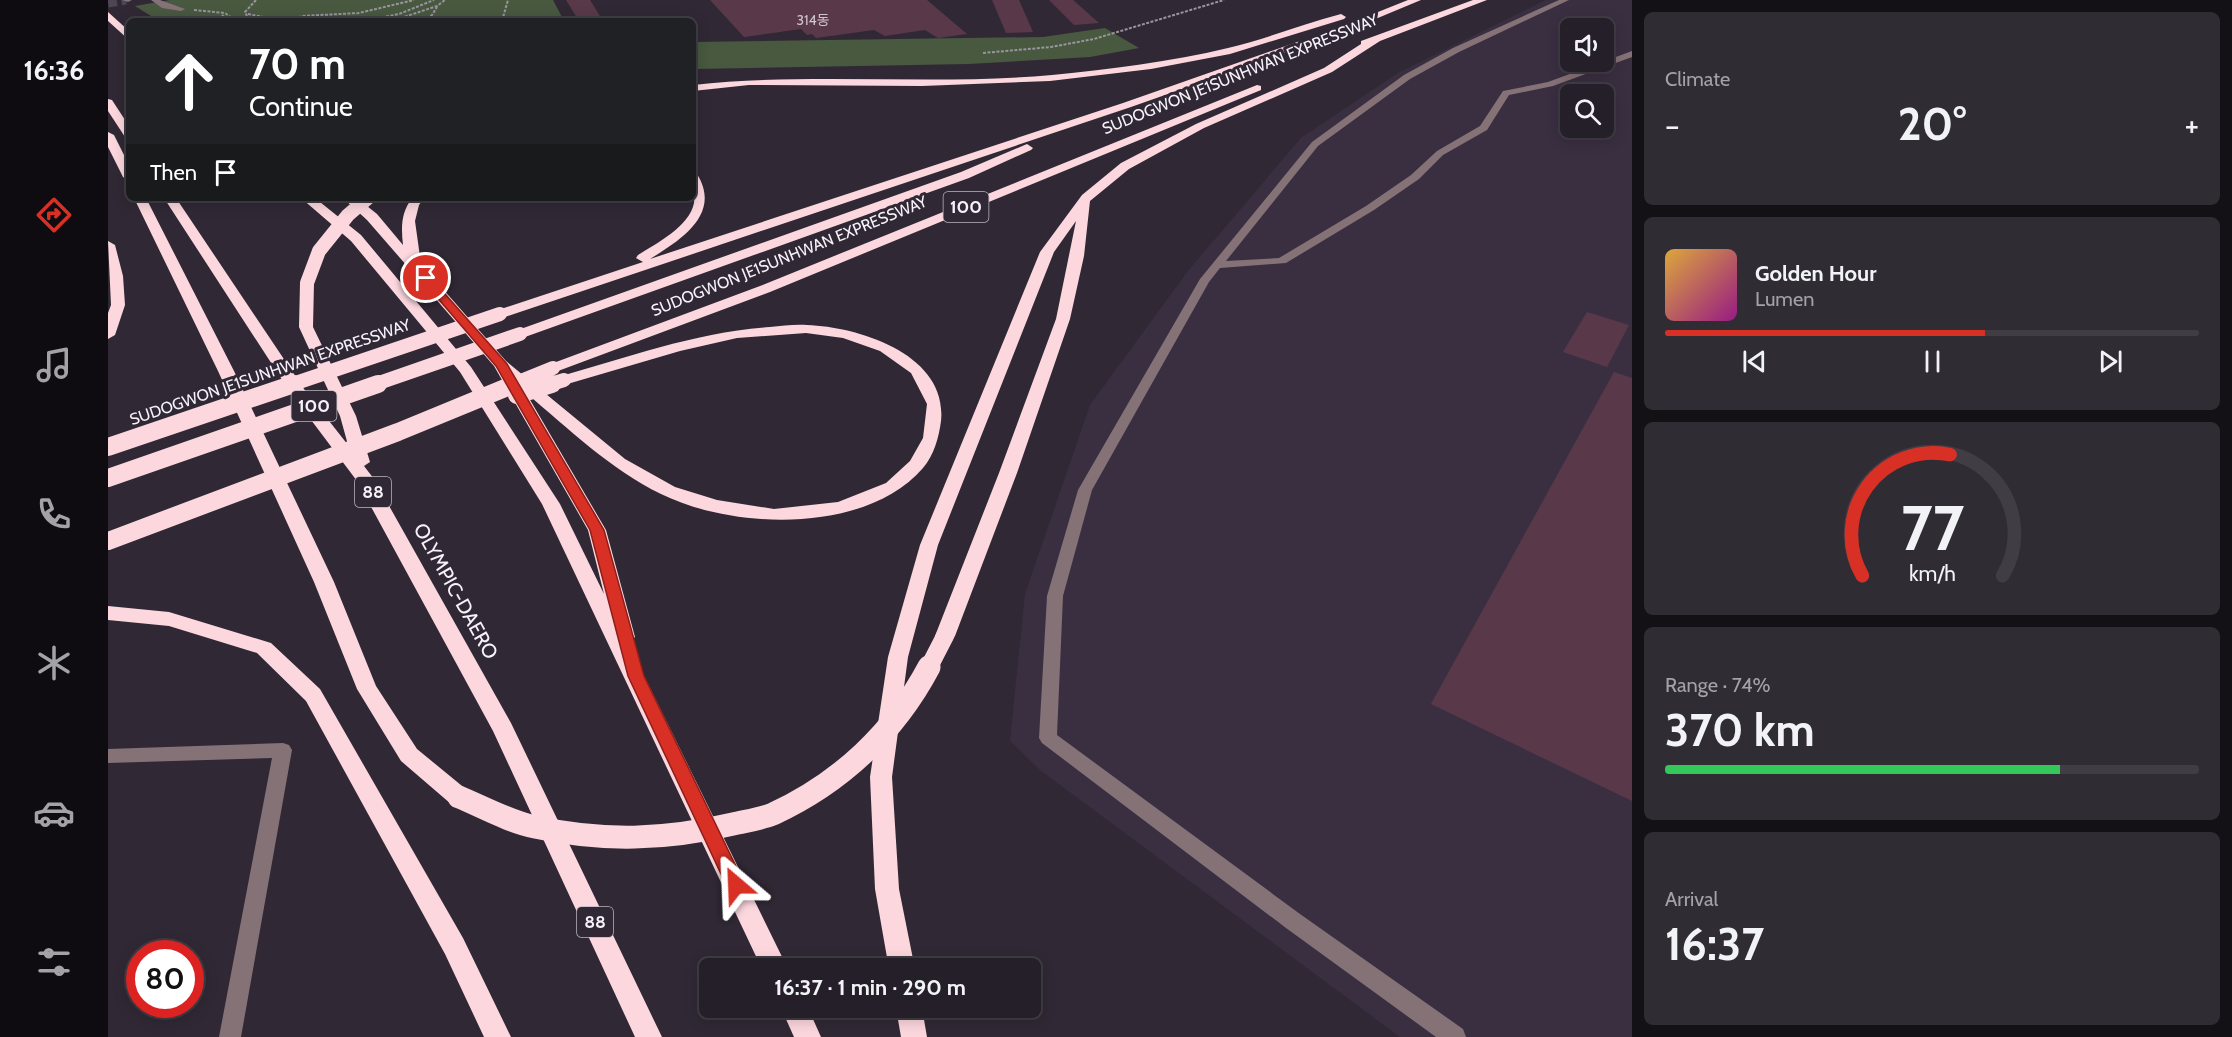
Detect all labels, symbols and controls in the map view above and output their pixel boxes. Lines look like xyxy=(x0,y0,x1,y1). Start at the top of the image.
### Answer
street label: SUDOGWON JE1SUNHWAN EXPRESSWAY xyxy=(1099,9,1382,138)
house number: 314동 xyxy=(796,11,830,29)
map controls xyxy=(1560,18,1614,138)
button: sound xyxy=(1560,18,1614,72)
text: 70 m xyxy=(249,38,346,90)
icon: ahead xyxy=(150,42,228,120)
text: 16:36 xyxy=(24,54,84,87)
text: Climate xyxy=(1665,67,1730,91)
button: search xyxy=(1560,84,1614,138)
text: Continue xyxy=(249,90,353,123)
text: 20° xyxy=(1898,97,1966,151)
text: − xyxy=(1665,105,1680,145)
text: + xyxy=(2184,105,2199,145)
icon: arrive xyxy=(209,156,242,189)
text: Then xyxy=(150,159,197,186)
street label: SUDOGWON JE1SUNHWAN EXPRESSWAY xyxy=(648,191,931,320)
road number: 100 xyxy=(944,192,988,222)
icon: directions xyxy=(33,194,75,236)
pin xyxy=(400,252,451,303)
text: Golden Hour xyxy=(1755,260,1876,287)
icon: arrive xyxy=(409,261,442,294)
text: Lumen xyxy=(1755,287,1814,311)
street label: SUDOGWON JE1SUNHWAN EXPRESSWAY xyxy=(127,315,414,429)
icon: music xyxy=(33,344,75,386)
icon: previous xyxy=(1738,345,1771,378)
icon: pause xyxy=(1916,345,1949,378)
icon: next xyxy=(2094,345,2127,378)
road number: 100 xyxy=(292,391,336,421)
road number: 88 xyxy=(355,477,391,507)
text: 77 xyxy=(1900,490,1964,566)
icon: phone xyxy=(33,493,75,535)
street label: OLYMPIC-DAERO xyxy=(409,519,503,663)
text: km/h xyxy=(1909,560,1955,586)
icon: climate xyxy=(33,642,75,684)
text: Range · 74% xyxy=(1665,673,1771,697)
text: 370 km xyxy=(1665,703,1815,757)
icon: car xyxy=(33,792,75,834)
position arrow xyxy=(704,853,768,917)
text: Arrival xyxy=(1665,887,1718,911)
road number: 88 xyxy=(577,907,613,937)
text: 16:37 xyxy=(1665,917,1764,971)
speed limit sign: 80 xyxy=(126,940,204,1018)
icon: filters xyxy=(33,941,75,983)
text: 16:37 · 1 min · 290 m xyxy=(774,974,966,1001)

